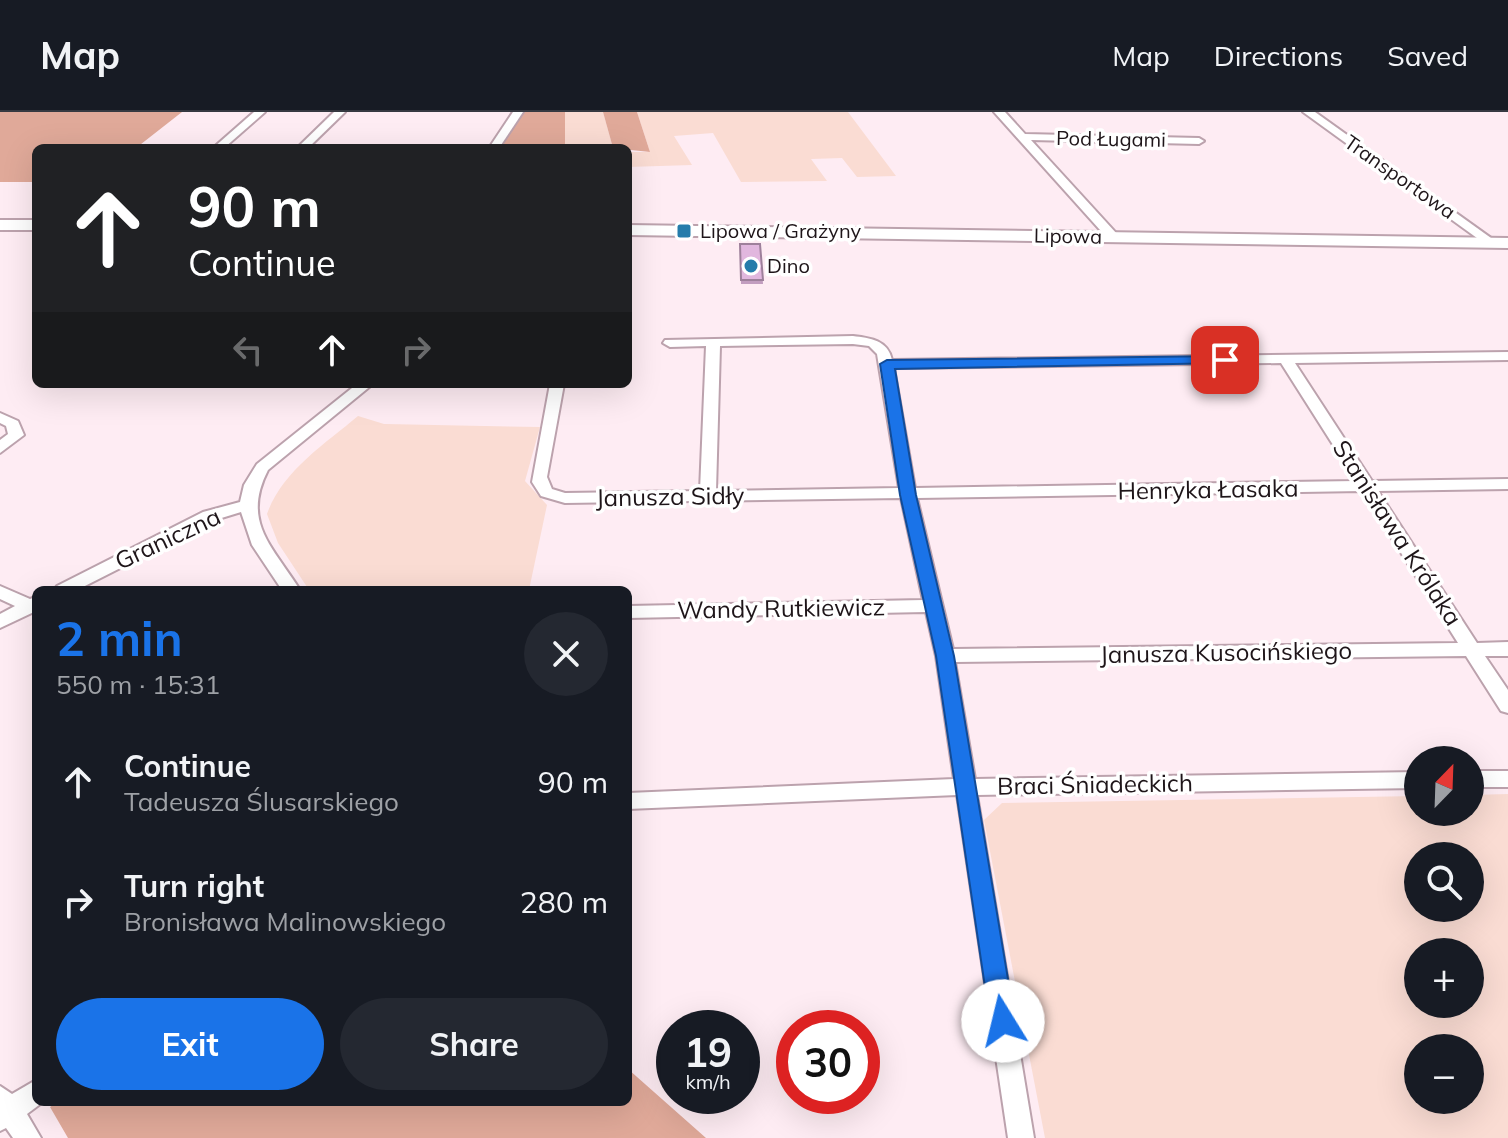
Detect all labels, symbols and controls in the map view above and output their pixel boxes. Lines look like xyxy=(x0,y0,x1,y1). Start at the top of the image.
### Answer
text: Map xyxy=(40,31,120,79)
text: Map xyxy=(1112,38,1170,73)
text: Directions xyxy=(1214,38,1343,73)
text: Saved xyxy=(1387,38,1468,73)
street label: Pod Ługami xyxy=(1056,125,1166,152)
street label: Transportowa xyxy=(1340,129,1461,224)
text: 90 m xyxy=(188,171,321,241)
icon: ahead xyxy=(56,176,160,280)
place label: Lipowa / Grażyny xyxy=(700,218,862,243)
marker: Lipowa / Grażyny xyxy=(675,222,693,240)
street label: Lipowa xyxy=(1034,222,1102,249)
text: Continue xyxy=(188,240,336,285)
place label: Dino xyxy=(767,253,810,278)
marker: Dino xyxy=(742,257,760,275)
pin xyxy=(1191,326,1259,394)
icon: left xyxy=(226,328,270,372)
icon: ahead xyxy=(310,328,354,372)
icon: right xyxy=(394,328,438,372)
icon: arrive xyxy=(1203,338,1247,382)
street label: Stanisława Królaka xyxy=(1327,434,1469,631)
street label: Henryka Łasaka xyxy=(1117,472,1299,506)
street label: Janusza Sidły xyxy=(595,480,745,512)
street label: Graniczna xyxy=(110,501,225,576)
street label: Wandy Rutkiewicz xyxy=(677,591,885,625)
text: 2 min xyxy=(56,608,183,668)
button: close xyxy=(524,612,608,696)
street label: Janusza Kusocińskiego xyxy=(1100,635,1352,669)
text: 550 m · 15:31 xyxy=(56,668,220,701)
north arrow xyxy=(1404,746,1484,826)
map controls xyxy=(1404,746,1484,1114)
text: Continue xyxy=(124,747,251,785)
icon: ahead xyxy=(56,760,100,804)
text: 90 m xyxy=(538,763,608,801)
street label: Braci Śniadeckich xyxy=(997,767,1193,801)
text: Tadeusza Ślusarskiego xyxy=(124,785,399,818)
button: search xyxy=(1404,842,1484,922)
text: Turn right xyxy=(124,867,264,905)
icon: right xyxy=(56,880,100,924)
text: 280 m xyxy=(520,883,608,921)
text: Bronisława Malinowskiego xyxy=(124,905,446,938)
button: + xyxy=(1404,938,1484,1018)
position arrow xyxy=(961,979,1045,1063)
button: Exit xyxy=(56,998,324,1090)
button: Share xyxy=(340,998,608,1090)
speed limit sign: 30 xyxy=(776,1010,880,1114)
text: 19 xyxy=(684,1027,732,1077)
button: − xyxy=(1404,1034,1484,1114)
text: km/h xyxy=(685,1069,731,1094)

